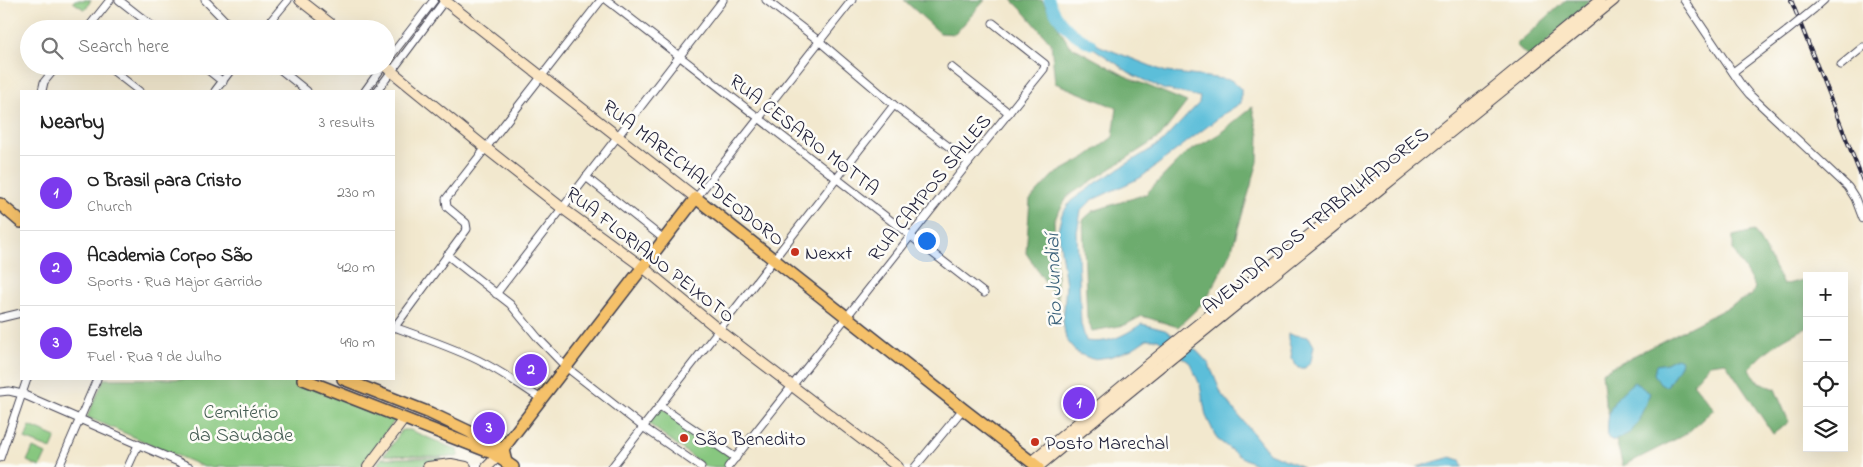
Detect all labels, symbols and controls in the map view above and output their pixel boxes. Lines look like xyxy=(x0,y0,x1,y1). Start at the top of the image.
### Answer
search box xyxy=(20,20,395,75)
icon: search xyxy=(38,34,66,62)
text: Search here xyxy=(78,34,169,61)
street label: RUA CESARIO MOTTA xyxy=(722,68,885,204)
street label: RUA MARECHAL DEODORO xyxy=(595,94,790,254)
text: Nearby xyxy=(40,108,104,138)
street label: RUA CAMPOS SALLES xyxy=(862,108,1000,269)
text: 3 results xyxy=(319,111,375,135)
street label: AVENIDA DOS TRABALHADORES xyxy=(1197,121,1436,323)
text: O Brasil para Cristo xyxy=(87,168,241,195)
text: 1 xyxy=(53,181,59,205)
text: 230 m xyxy=(337,181,375,205)
street label: RUA FLORIANO PEIXOTO xyxy=(559,181,740,331)
text: Church xyxy=(87,195,132,219)
your location xyxy=(914,228,940,254)
water label: Rio Jundiaí xyxy=(1038,230,1072,329)
place label: Nexxt xyxy=(805,240,852,269)
text: Academia Corpo São xyxy=(87,243,253,270)
marker: Nexxt xyxy=(789,246,801,258)
text: 2 xyxy=(52,256,60,280)
text: 420 m xyxy=(337,256,375,280)
text: Sports · Rua Major Garrido xyxy=(87,270,262,294)
map controls xyxy=(1803,272,1848,452)
button: + xyxy=(1803,272,1848,317)
button: − xyxy=(1803,317,1848,362)
text: Estrela xyxy=(87,318,142,345)
text: 3 xyxy=(53,331,59,355)
text: 490 m xyxy=(340,331,375,355)
text: Fuel · Rua 9 de Julho xyxy=(87,345,222,369)
pin: 2 xyxy=(515,351,547,389)
button: locate xyxy=(1803,362,1848,407)
pin: 1 xyxy=(1063,384,1095,422)
park label: Cemitério da Saudade xyxy=(189,399,293,451)
button: layers xyxy=(1803,407,1848,452)
pin: 3 xyxy=(473,409,505,447)
place label: São Benedito xyxy=(694,426,806,455)
place label: Posto Marechal xyxy=(1045,430,1169,459)
marker: São Benedito xyxy=(678,432,690,444)
marker: Posto Marechal xyxy=(1029,436,1041,448)

